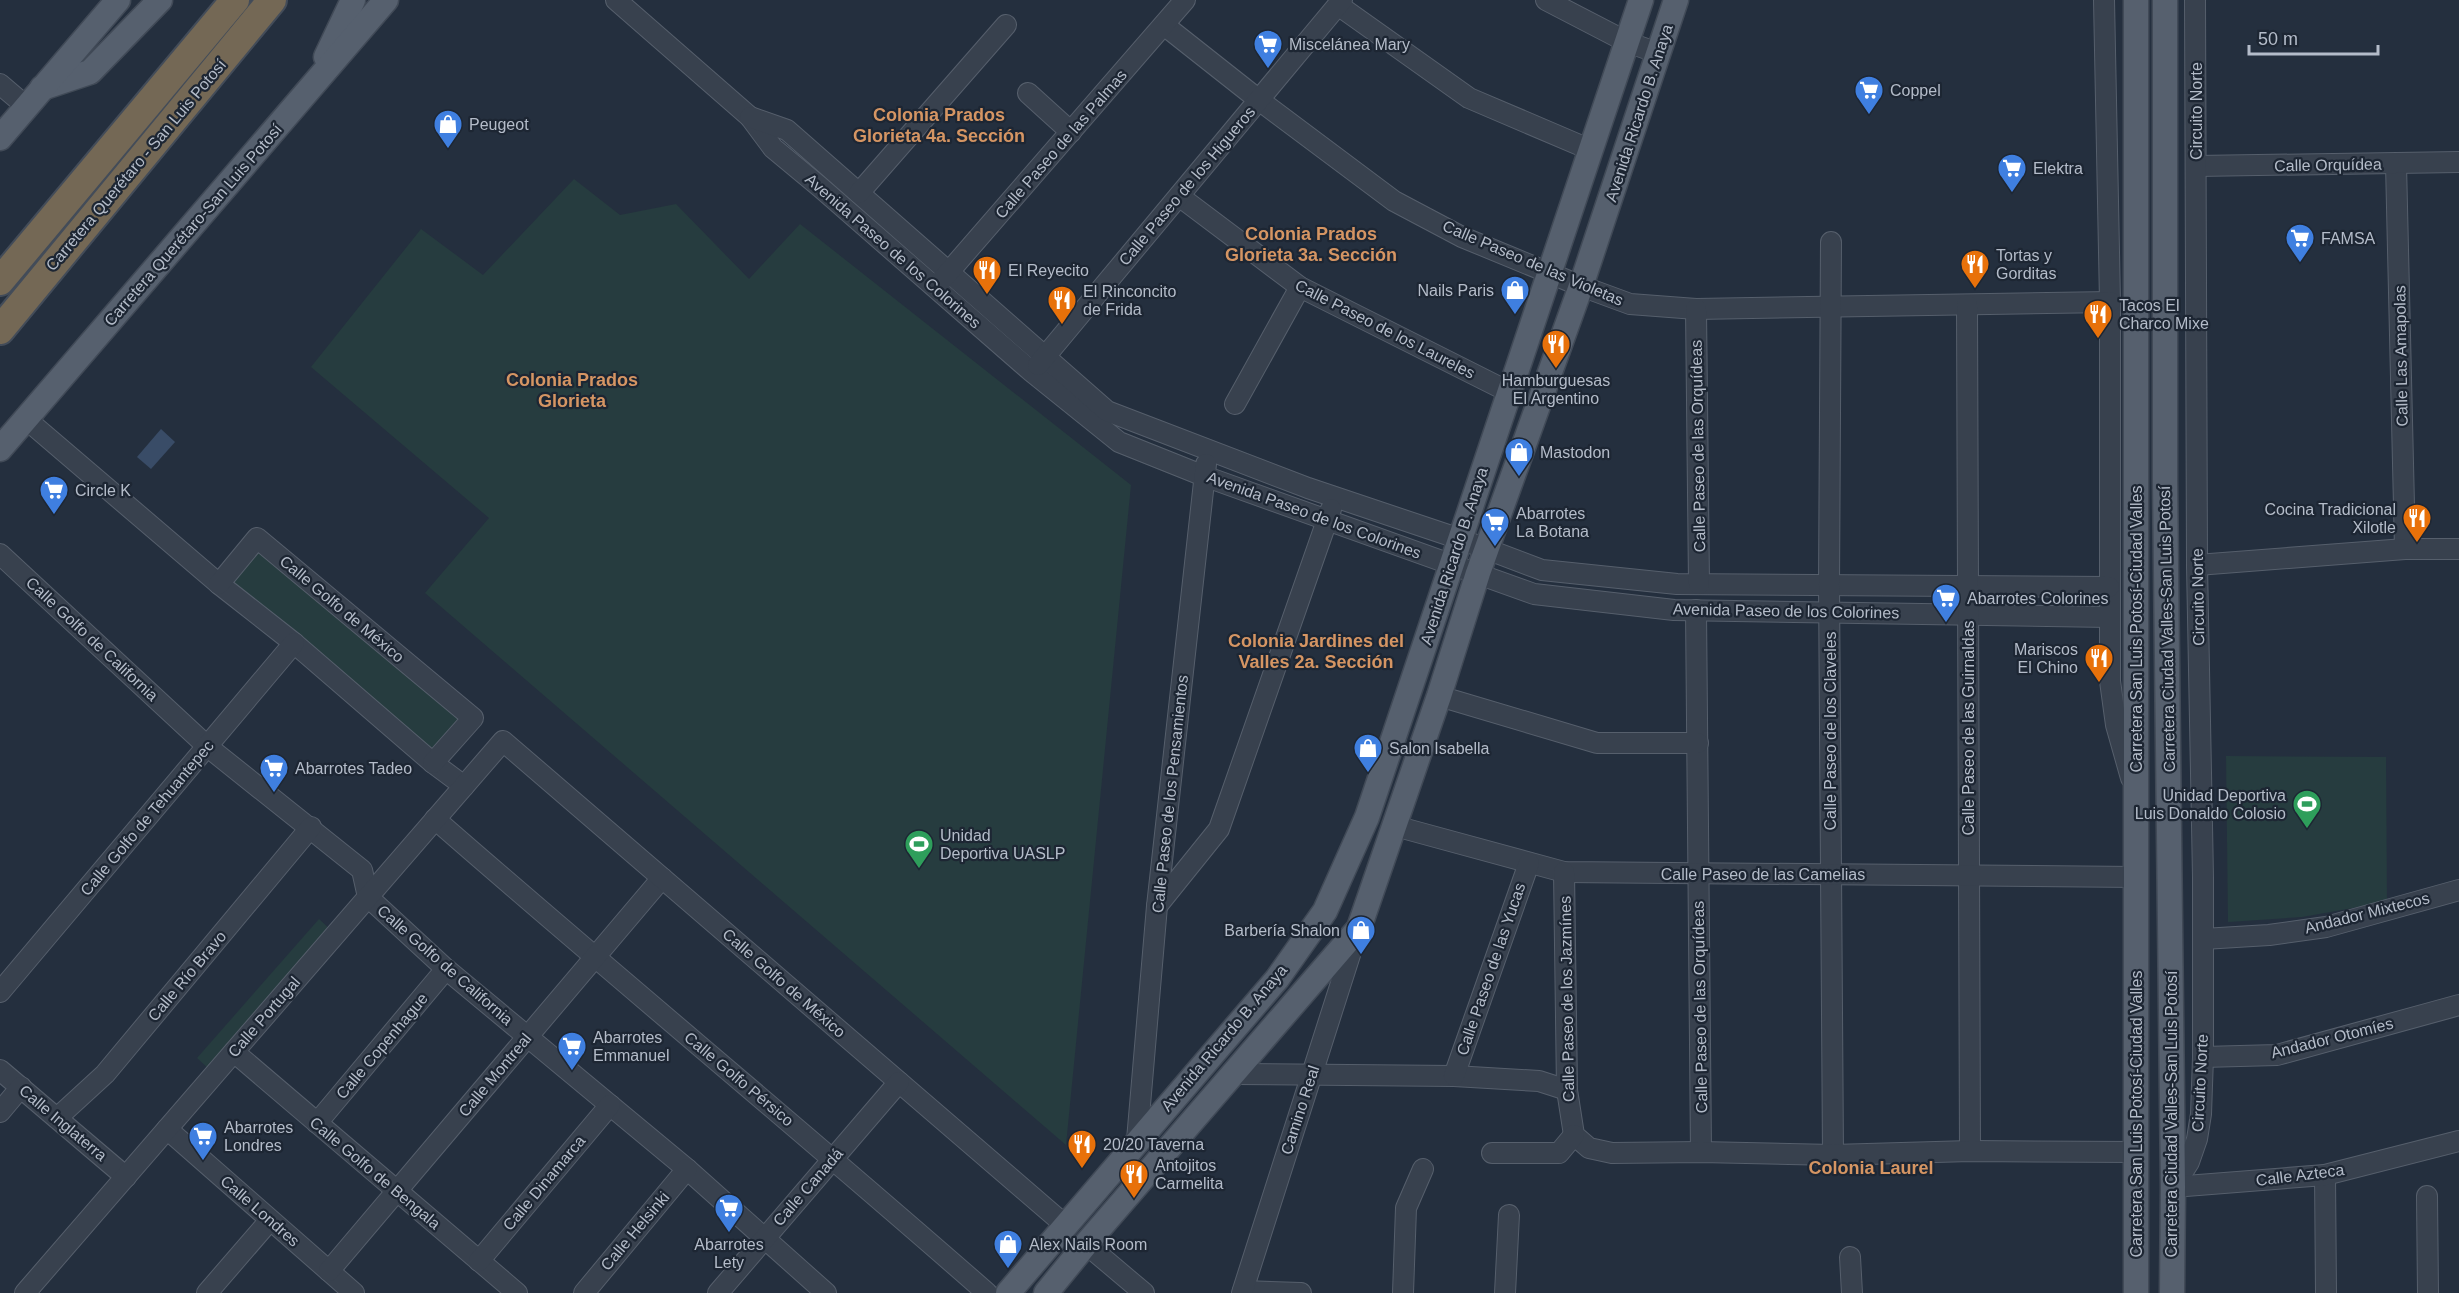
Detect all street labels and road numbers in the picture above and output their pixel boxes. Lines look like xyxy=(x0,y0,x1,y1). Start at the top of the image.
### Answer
street label: Avenida Ricardo B. Anaya xyxy=(1602,22,1676,204)
street label: Carretera Querétaro - San Luis Potosí xyxy=(43,56,230,274)
street label: Circuito Norte xyxy=(2188,62,2205,160)
street label: Calle Paseo de las Palmas xyxy=(992,66,1130,222)
street label: Calle Paseo de los Higueros xyxy=(1116,103,1258,269)
street label: Carretera Querétaro-San Luis Potosí xyxy=(101,120,286,329)
street label: Calle Orquídea xyxy=(2274,156,2382,174)
street label: Avenida Paseo de los Colorines xyxy=(802,170,984,332)
street label: Calle Paseo de las Violetas xyxy=(1440,217,1626,309)
street label: Calle Paseo de los Laureles xyxy=(1292,276,1478,382)
street label: Calle Las Amapolas xyxy=(2391,285,2411,427)
street label: Calle Paseo de las Orquídeas xyxy=(1688,340,1708,552)
street label: Avenida Ricardo B. Anaya xyxy=(1417,465,1491,647)
street label: Avenida Paseo de los Colorines xyxy=(1205,468,1423,562)
street label: Carretera Ciudad Valles-San Luis Potosí xyxy=(2156,485,2178,773)
street label: Carretera San Luis Potosí-Ciudad Valles xyxy=(2128,486,2145,772)
street label: Circuito Norte xyxy=(2189,548,2207,646)
street label: Calle Golfo de México xyxy=(277,552,407,666)
street label: Calle Golfo de California xyxy=(23,574,161,704)
street label: Avenida Paseo de los Colorines xyxy=(1673,601,1899,621)
street label: Calle Paseo de las Guirnaldas xyxy=(1960,620,1977,836)
street label: Calle Paseo de los Claveles xyxy=(1822,631,1839,831)
street label: Calle Paseo de los Pensamientos xyxy=(1149,674,1191,914)
street label: Calle Golfo de Tehuantepec xyxy=(77,737,217,899)
street label: Calle Paseo de las Camelias xyxy=(1661,866,1865,883)
street label: Calle Paseo de las Yucas xyxy=(1453,881,1529,1057)
street label: Andador Mixtecos xyxy=(2303,889,2431,937)
street label: Calle Paseo de los Jazmínes xyxy=(1557,896,1577,1102)
street label: Calle Paseo de las Orquídeas xyxy=(1690,901,1710,1113)
street label: Calle Golfo de California xyxy=(374,902,516,1028)
street label: Calle Golfo de México xyxy=(719,925,849,1041)
street label: Calle Río Bravo xyxy=(144,928,230,1024)
street label: Avenida Ricardo B. Anaya xyxy=(1158,961,1290,1115)
street label: Carretera Ciudad Valles-San Luis Potosí xyxy=(2163,970,2180,1257)
street label: Carretera San Luis Potosí-Ciudad Valles xyxy=(2128,971,2145,1257)
street label: Calle Portugal xyxy=(225,973,303,1061)
street label: Calle Copenhague xyxy=(333,990,431,1102)
street label: Andador Otomíes xyxy=(2269,1015,2395,1061)
street label: Calle Golfo Pérsico xyxy=(681,1028,797,1130)
street label: Calle Montreal xyxy=(455,1030,535,1120)
street label: Circuito Norte xyxy=(2189,1034,2211,1132)
street label: Camino Real xyxy=(1278,1063,1322,1157)
street label: Calle Inglaterra xyxy=(16,1082,110,1164)
street label: Calle Golfo de Bengala xyxy=(307,1114,444,1232)
street label: Calle Dinamarca xyxy=(499,1132,589,1234)
street label: Calle Canadá xyxy=(770,1145,846,1229)
street label: Calle Azteca xyxy=(2255,1161,2345,1189)
street label: Calle Londres xyxy=(217,1172,303,1250)
street label: Calle Helsinki xyxy=(597,1188,673,1274)

